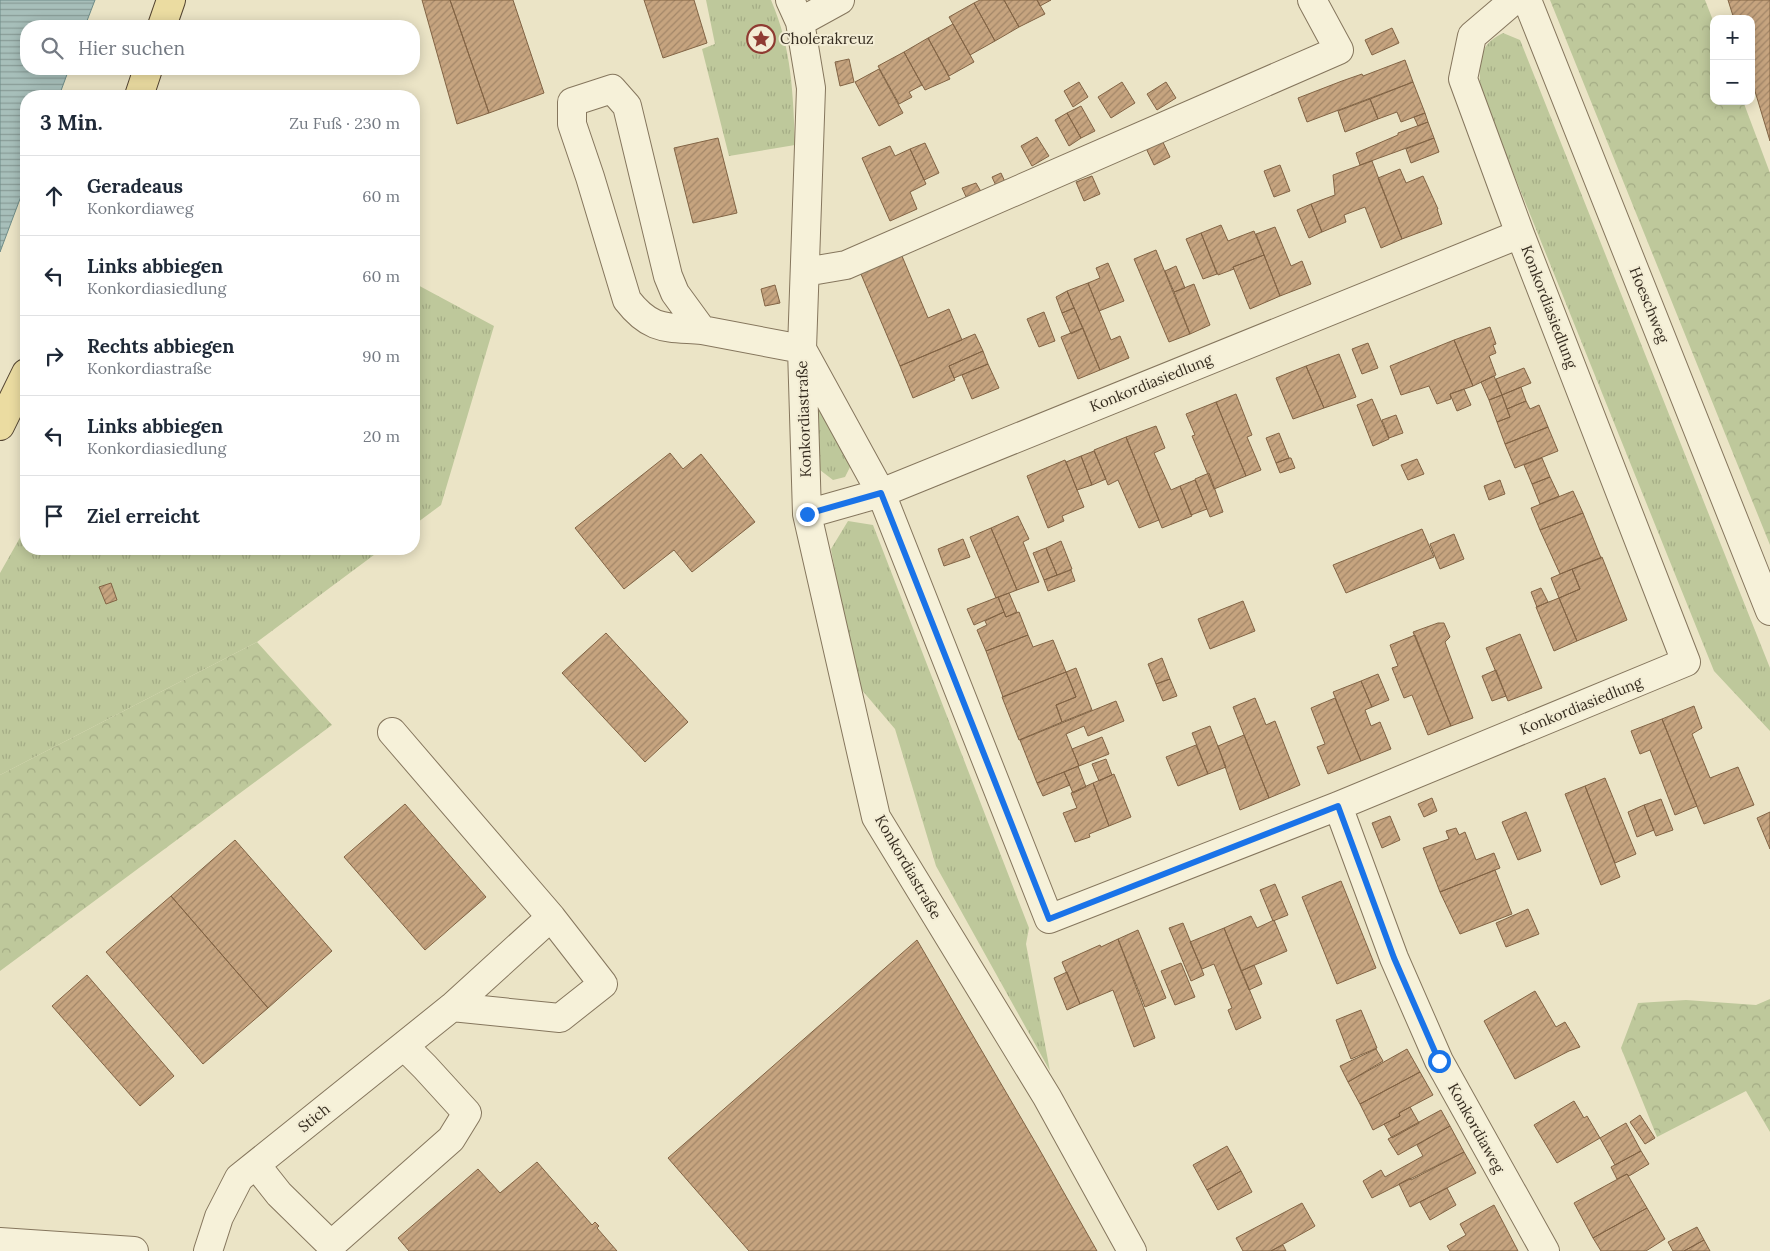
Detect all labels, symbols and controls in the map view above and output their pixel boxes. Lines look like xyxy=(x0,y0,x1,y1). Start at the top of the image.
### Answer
map controls xyxy=(1710,15,1755,105)
button: + xyxy=(1710,15,1755,60)
search box xyxy=(20,20,420,75)
place icon: Cholerakreuz xyxy=(746,24,776,54)
place label: Cholerakreuz xyxy=(780,29,874,48)
icon: search xyxy=(38,34,66,62)
text: Hier suchen xyxy=(78,36,185,60)
button: − xyxy=(1710,60,1755,105)
text: 3 Min. xyxy=(40,109,103,136)
text: Zu Fuß · 230 m xyxy=(289,113,400,133)
text: Geradeaus xyxy=(87,174,183,198)
icon: ahead xyxy=(40,182,68,210)
text: 60 m xyxy=(362,186,400,206)
text: Konkordiaweg xyxy=(87,198,194,218)
street label: Konkordiasiedlung xyxy=(1517,242,1582,372)
text: Links abbiegen xyxy=(87,254,223,278)
icon: left xyxy=(40,262,68,290)
street label: Hoeschweg xyxy=(1626,264,1674,346)
text: 60 m xyxy=(362,266,400,286)
text: Konkordiasiedlung xyxy=(87,278,226,298)
text: Rechts abbiegen xyxy=(87,334,234,358)
icon: right xyxy=(40,342,68,370)
text: 90 m xyxy=(362,346,400,366)
street label: Konkordiasiedlung xyxy=(1087,349,1216,416)
text: Konkordiastraße xyxy=(87,358,212,378)
street label: Konkordiastraße xyxy=(792,360,815,478)
text: Links abbiegen xyxy=(87,414,223,438)
icon: left xyxy=(40,422,68,450)
text: 20 m xyxy=(363,426,400,446)
text: Konkordiasiedlung xyxy=(87,438,226,458)
icon: arrive xyxy=(40,502,68,530)
route end xyxy=(796,503,819,526)
text: Ziel erreicht xyxy=(87,504,200,528)
street label: Konkordiasiedlung xyxy=(1517,672,1646,739)
street label: Konkordiastraße xyxy=(871,811,946,922)
route start xyxy=(1428,1050,1451,1073)
street label: Konkordiaweg xyxy=(1444,1079,1509,1177)
street label: Stich xyxy=(294,1099,333,1136)

